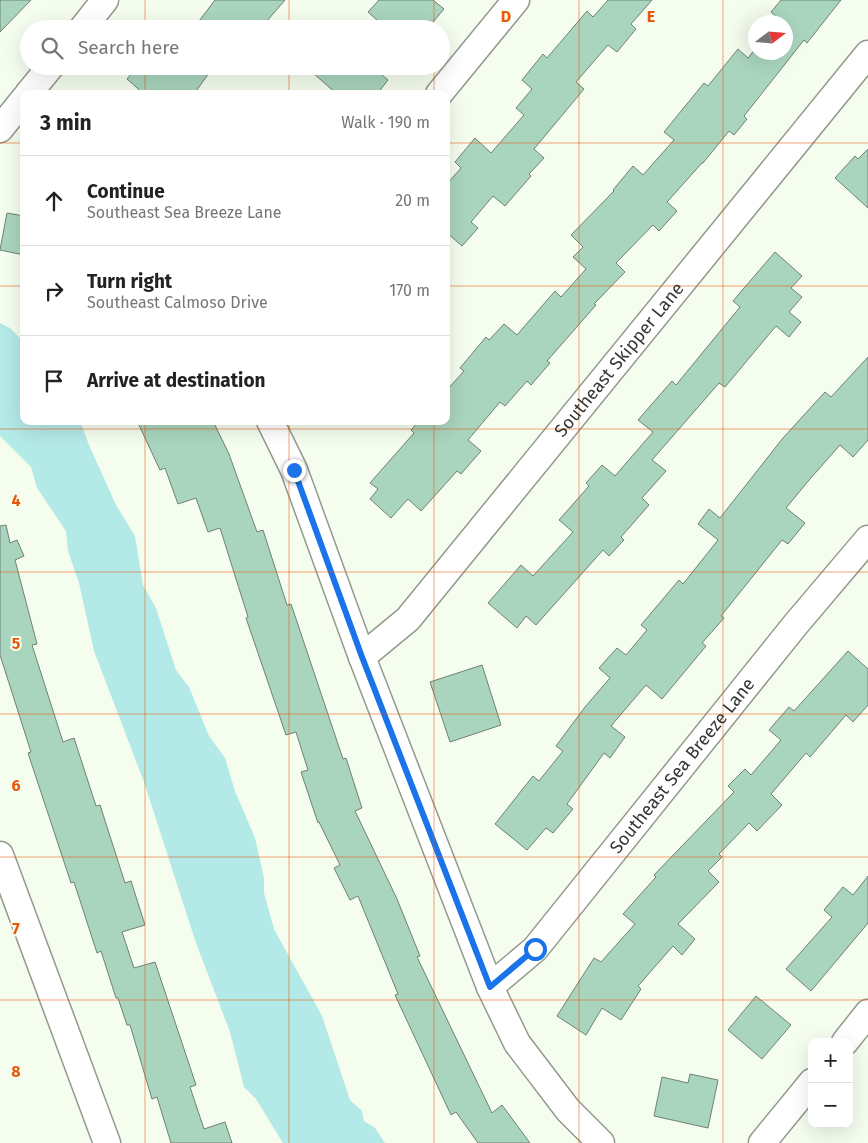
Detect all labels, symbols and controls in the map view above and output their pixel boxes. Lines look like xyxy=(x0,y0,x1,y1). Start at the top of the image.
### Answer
text: D xyxy=(501,7,511,26)
text: E xyxy=(647,7,655,26)
north arrow xyxy=(748,15,793,60)
search box xyxy=(20,20,450,75)
icon: search xyxy=(38,34,66,62)
text: Search here xyxy=(78,36,179,59)
text: 3 min xyxy=(40,110,92,136)
text: Walk · 190 m xyxy=(341,113,430,132)
text: Continue xyxy=(87,180,165,203)
icon: ahead xyxy=(40,187,68,215)
text: 20 m xyxy=(395,191,430,210)
text: Southeast Sea Breeze Lane xyxy=(87,203,282,222)
text: Turn right xyxy=(87,270,172,293)
icon: right xyxy=(40,277,68,305)
street label: Southeast Skipper Lane xyxy=(550,278,689,441)
text: 170 m xyxy=(389,281,430,300)
text: Southeast Calmoso Drive xyxy=(87,293,268,312)
icon: arrive xyxy=(40,367,68,395)
text: Arrive at destination xyxy=(87,369,266,392)
route end xyxy=(283,459,306,482)
text: 4 xyxy=(11,491,21,510)
text: 5 xyxy=(12,634,21,653)
street label: Southeast Sea Breeze Lane xyxy=(605,673,759,858)
text: 6 xyxy=(11,776,21,795)
text: 7 xyxy=(12,919,20,938)
route start xyxy=(524,938,547,961)
map controls xyxy=(808,1038,853,1128)
button: + xyxy=(808,1038,853,1083)
text: 8 xyxy=(11,1062,21,1081)
button: − xyxy=(808,1083,853,1128)

